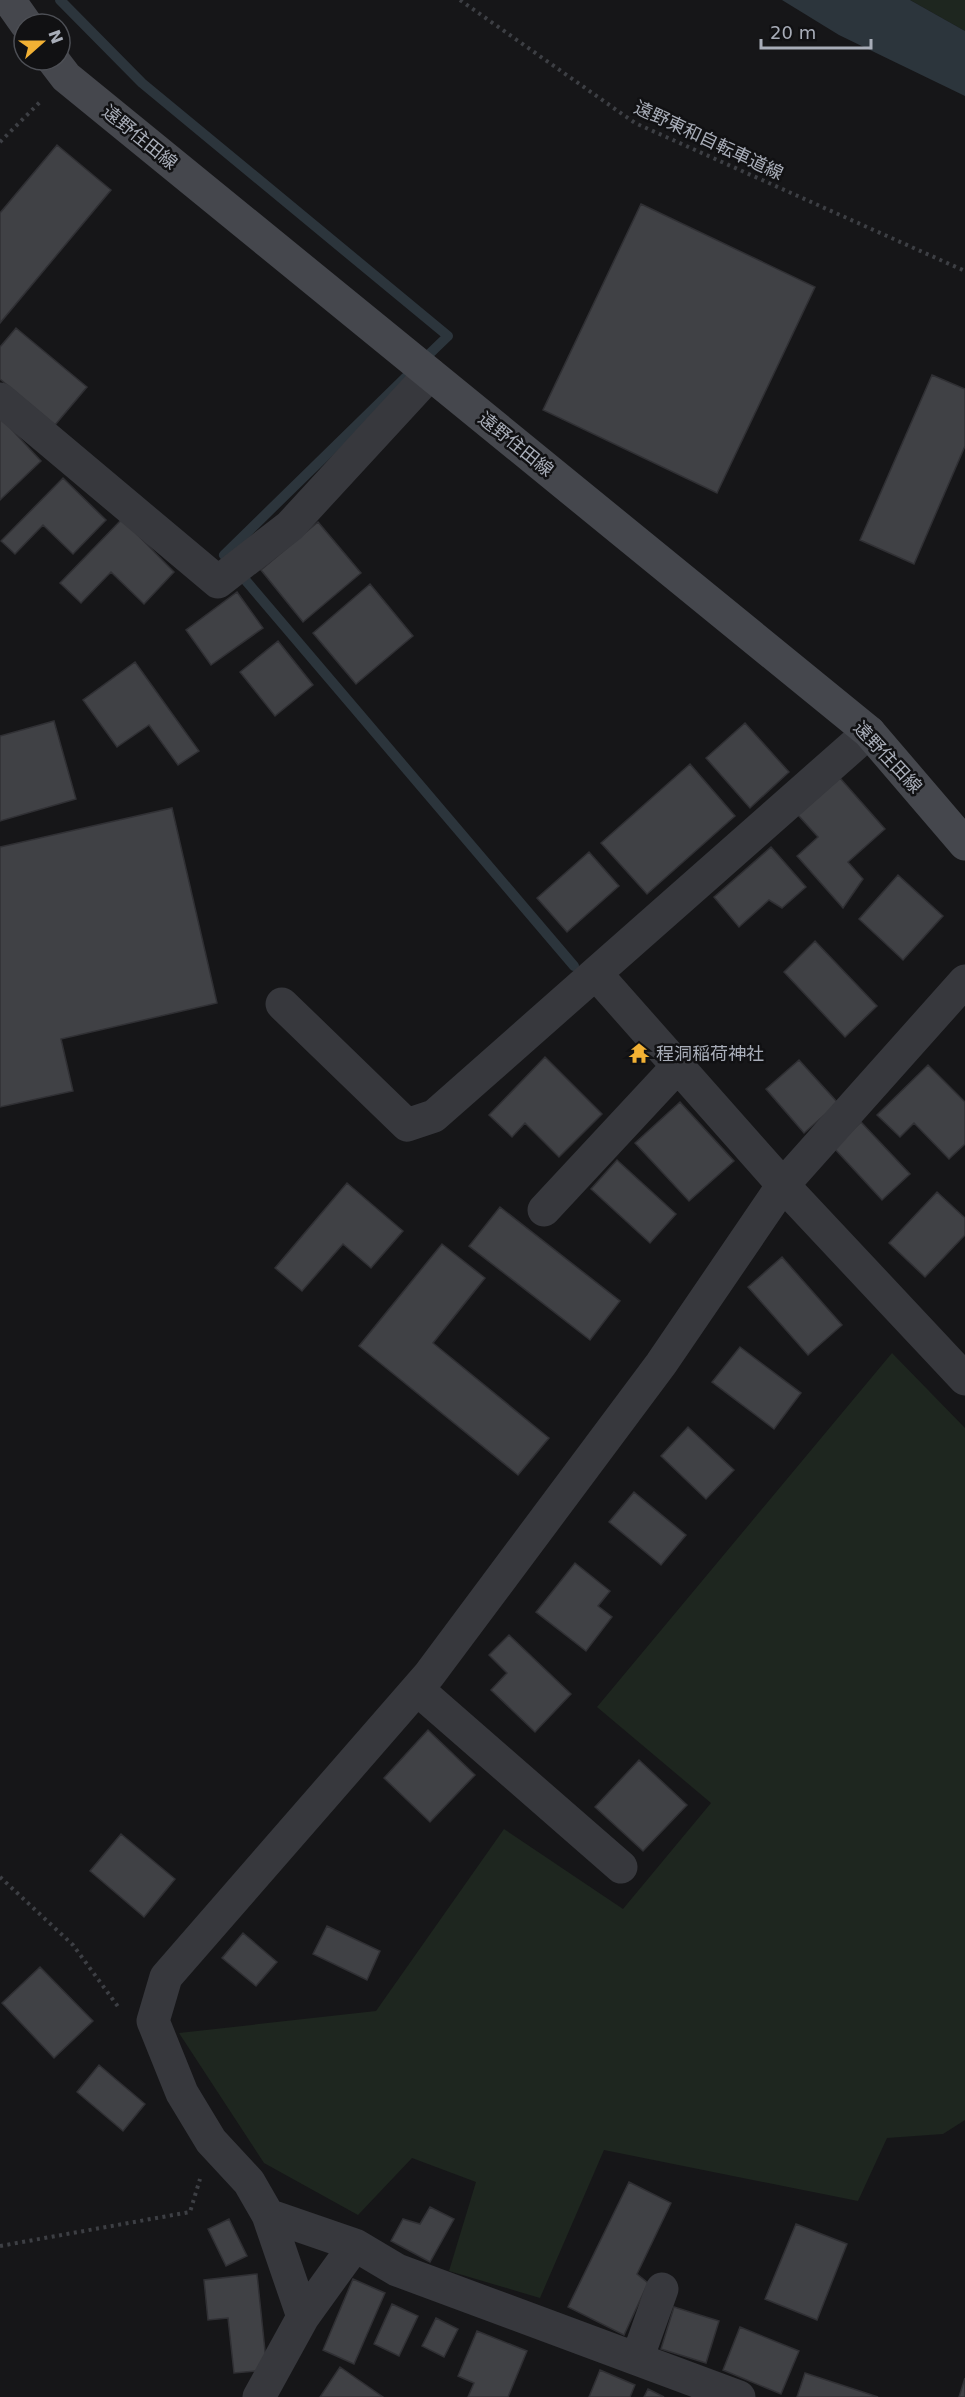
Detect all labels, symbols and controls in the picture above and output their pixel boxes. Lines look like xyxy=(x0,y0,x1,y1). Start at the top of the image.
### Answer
north arrow xyxy=(12,12,72,72)
scale bar xyxy=(761,12,870,50)
text: 20 m xyxy=(770,22,816,43)
text: N xyxy=(44,27,67,46)
street label: 遠野東和自転車道線 xyxy=(631,96,787,184)
street label: 遠野住田線 xyxy=(98,101,182,173)
street label: 遠野住田線 xyxy=(474,408,558,480)
street label: 遠野住田線 xyxy=(850,717,926,797)
temple icon: 程洞稲荷神社 xyxy=(627,1041,651,1065)
place label: 程洞稲荷神社 xyxy=(656,1043,764,1064)

